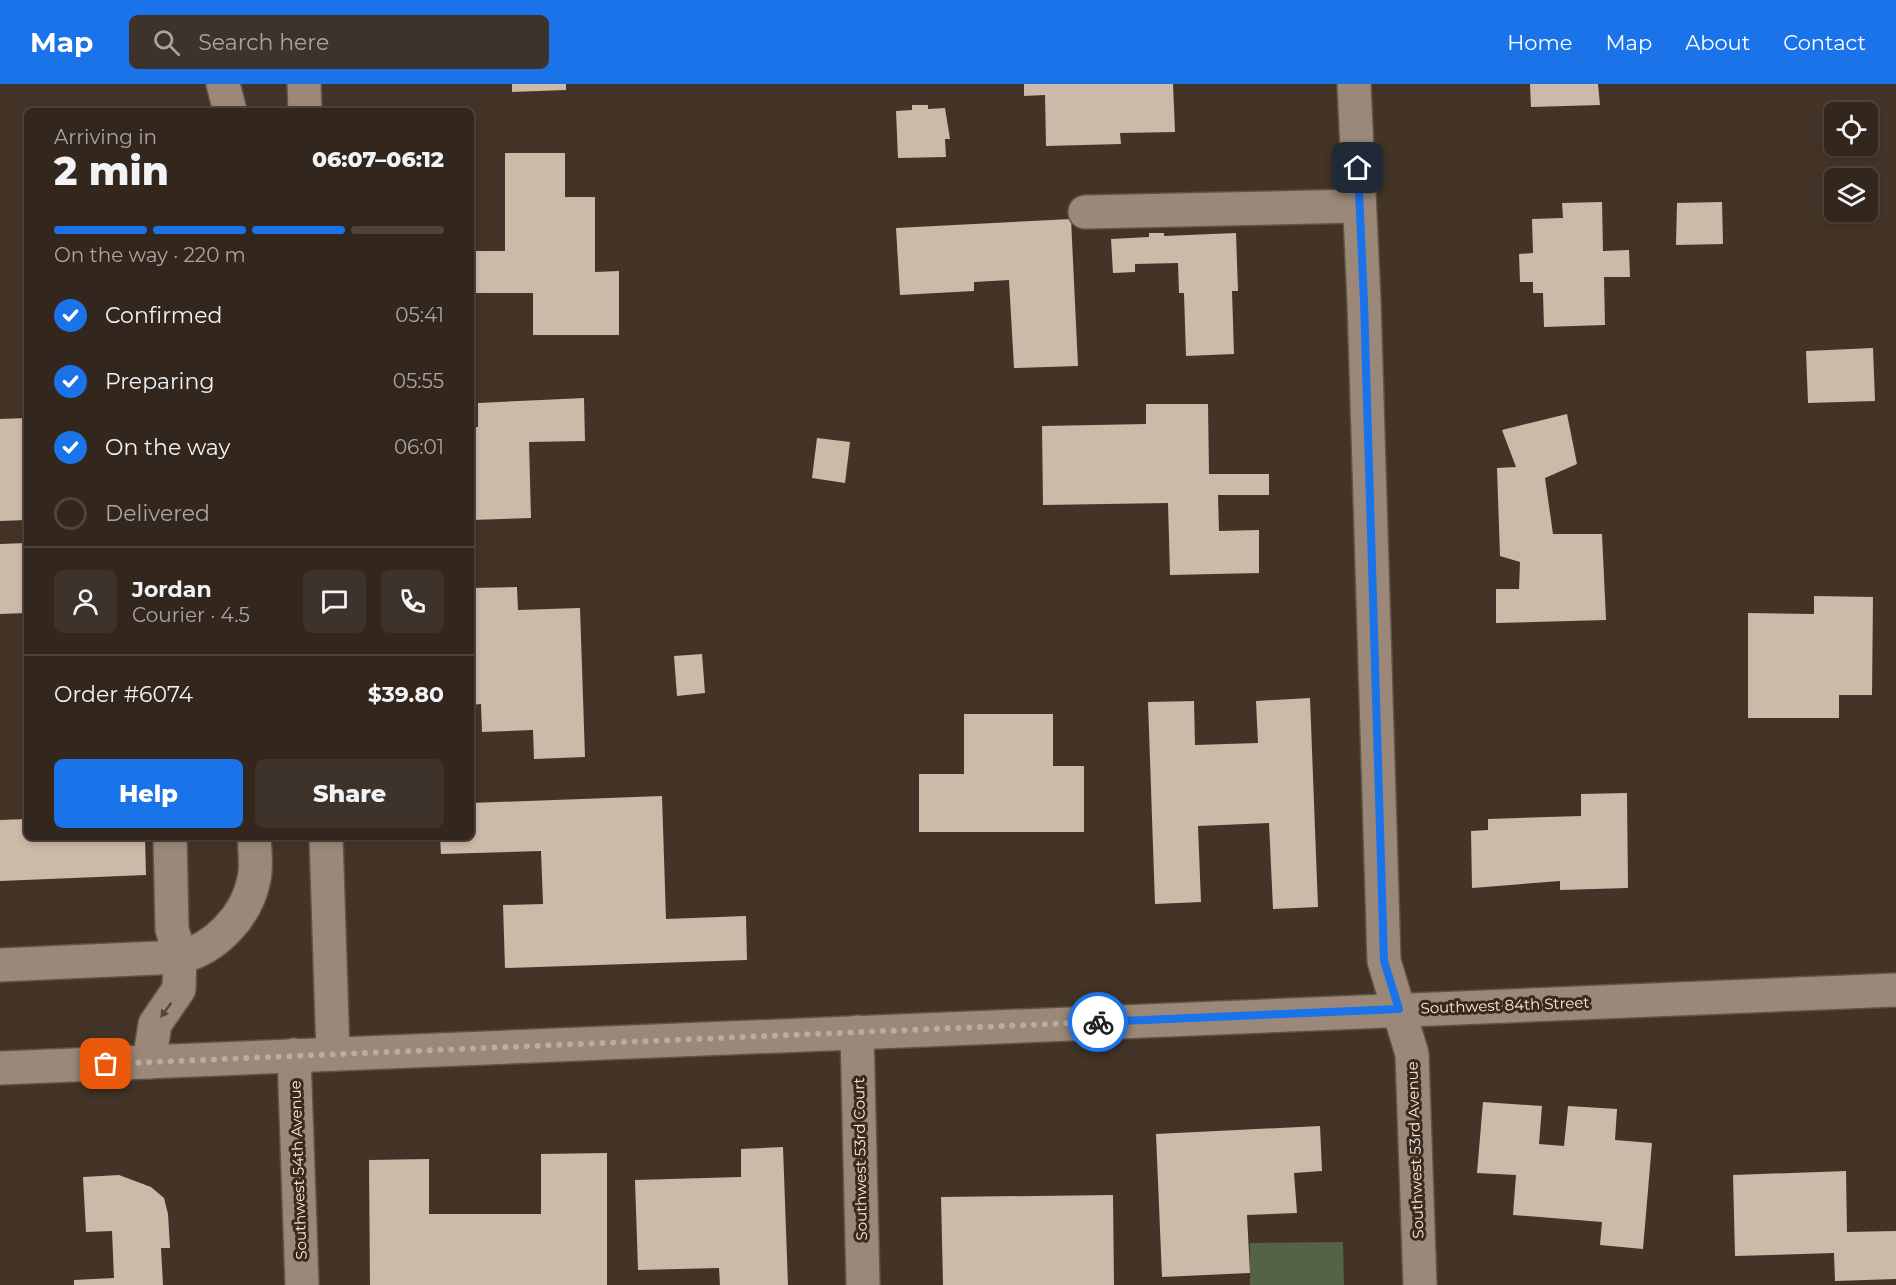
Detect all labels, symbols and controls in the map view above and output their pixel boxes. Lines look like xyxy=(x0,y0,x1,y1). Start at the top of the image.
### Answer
search box xyxy=(129,15,549,69)
text: Map xyxy=(30,25,93,59)
icon: search xyxy=(150,26,183,59)
text: Search here xyxy=(198,29,329,56)
text: Home xyxy=(1507,30,1572,55)
text: Map xyxy=(1605,30,1652,55)
text: About xyxy=(1685,30,1750,55)
text: Contact xyxy=(1783,30,1866,55)
map controls xyxy=(1824,102,1878,222)
button: locate xyxy=(1824,102,1878,156)
text: Arriving in xyxy=(54,125,157,149)
pin xyxy=(1332,142,1383,193)
text: 06:07–06:12 xyxy=(312,146,444,173)
text: 2 min xyxy=(54,147,169,195)
icon: home xyxy=(1341,151,1374,184)
button: layers xyxy=(1824,168,1878,222)
text: On the way · 220 m xyxy=(54,243,246,267)
icon: check xyxy=(54,299,87,332)
text: Confirmed xyxy=(105,302,222,329)
text: 05:41 xyxy=(395,303,444,327)
icon: check xyxy=(54,365,87,398)
text: Preparing xyxy=(105,368,214,395)
text: 05:55 xyxy=(393,369,444,393)
icon: check xyxy=(54,431,87,464)
text: On the way xyxy=(105,434,230,461)
text: 06:01 xyxy=(394,435,444,459)
text: Delivered xyxy=(105,500,210,527)
button: person xyxy=(54,570,117,633)
button: chat xyxy=(303,570,366,633)
button: phone xyxy=(381,570,444,633)
text: Jordan xyxy=(132,576,212,603)
text: Courier · 4.5 xyxy=(132,603,250,627)
text: Order #6074 xyxy=(54,681,193,708)
text: $39.80 xyxy=(368,681,444,708)
button: Help xyxy=(54,759,243,828)
button: Share xyxy=(255,759,444,828)
courier xyxy=(1068,992,1128,1052)
street label: Southwest 84th Street xyxy=(1420,993,1590,1017)
one-way arrow xyxy=(161,1002,173,1017)
icon: bike xyxy=(1082,1006,1115,1039)
pin xyxy=(80,1038,131,1089)
icon: bag xyxy=(89,1047,122,1080)
street label: Southwest 53rd Avenue xyxy=(1402,1061,1428,1239)
street label: Southwest 53rd Court xyxy=(849,1077,871,1241)
street label: Southwest 54th Avenue xyxy=(285,1080,311,1260)

